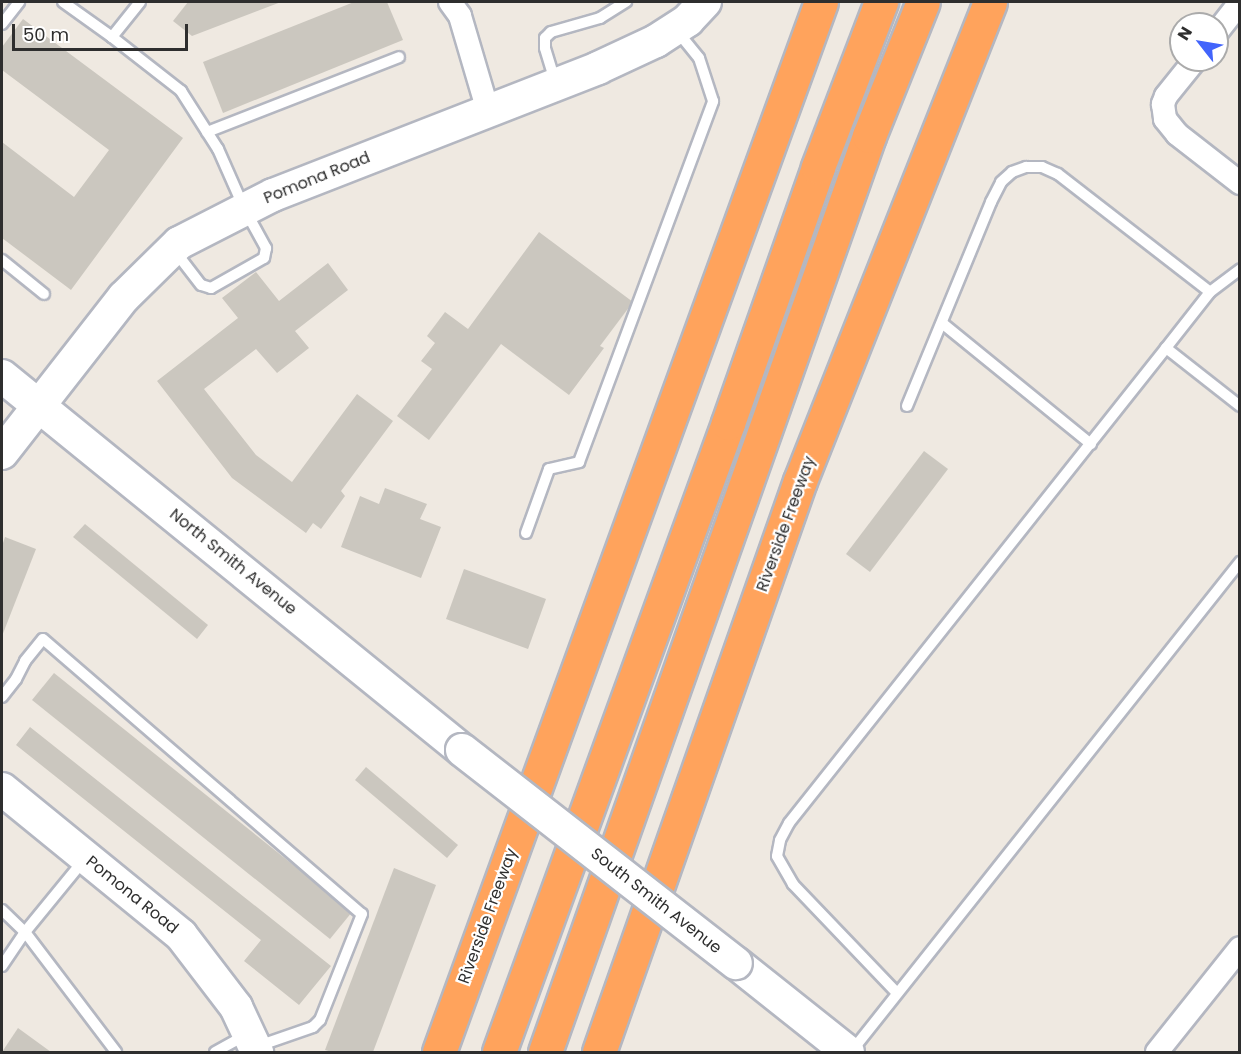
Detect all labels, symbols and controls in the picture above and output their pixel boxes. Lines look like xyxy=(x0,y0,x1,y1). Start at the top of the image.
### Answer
scale bar xyxy=(15,12,190,50)
north arrow xyxy=(1169,12,1229,72)
text: 50 m xyxy=(23,22,69,47)
text: N xyxy=(1172,22,1198,45)
street label: Pomona Road xyxy=(261,148,373,208)
street label: Riverside Freeway xyxy=(753,454,819,594)
street label: North Smith Avenue xyxy=(166,505,300,619)
street label: South Smith Avenue xyxy=(587,844,725,958)
street label: Riverside Freeway xyxy=(455,846,521,986)
street label: Pomona Road xyxy=(82,852,182,938)

